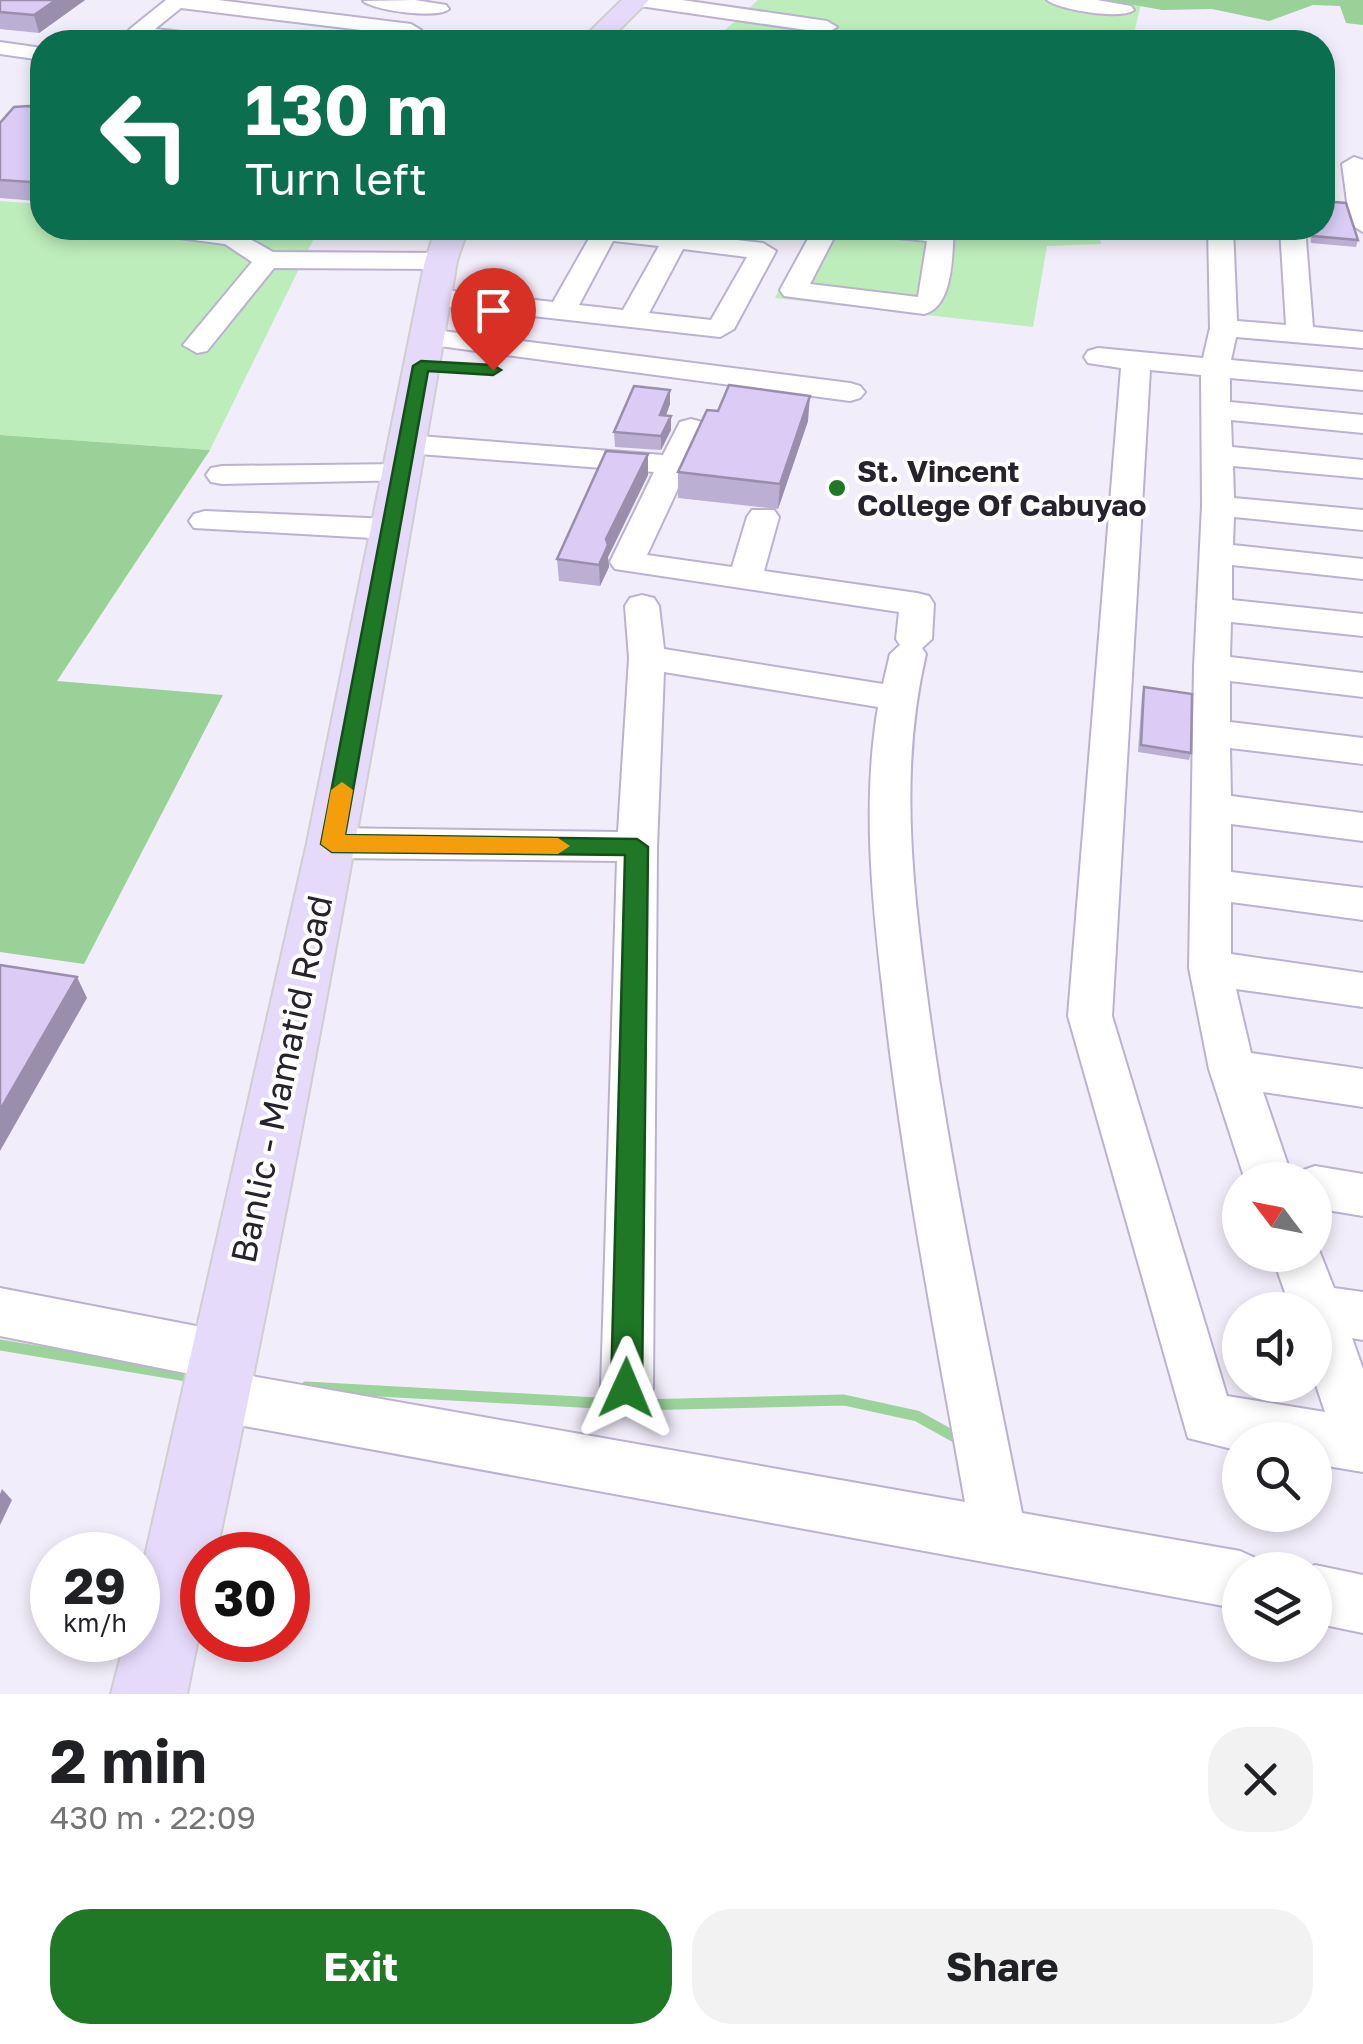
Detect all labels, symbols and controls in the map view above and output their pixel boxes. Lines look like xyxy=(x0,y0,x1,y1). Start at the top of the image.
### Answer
text: 130 m xyxy=(245,66,448,150)
icon: left xyxy=(80,70,210,200)
text: Turn left xyxy=(245,151,427,205)
pin xyxy=(451,268,536,371)
icon: arrive xyxy=(466,283,521,338)
place label: St. Vincent College Of Cabuyao xyxy=(857,453,1147,523)
marker: St. Vincent College Of Cabuyao xyxy=(826,477,848,499)
street label: Banlic - Mamatid Road xyxy=(221,891,341,1267)
north arrow xyxy=(1222,1162,1332,1272)
map controls xyxy=(1222,1162,1332,1662)
button: sound xyxy=(1222,1292,1332,1402)
position arrow xyxy=(574,1336,678,1440)
button: search xyxy=(1222,1422,1332,1532)
speed limit sign: 30 xyxy=(180,1532,310,1662)
button: layers xyxy=(1222,1552,1332,1662)
text: 29 xyxy=(64,1555,126,1615)
text: km/h xyxy=(63,1607,127,1638)
text: 2 min xyxy=(50,1724,207,1796)
button: close xyxy=(1208,1727,1313,1832)
text: 430 m · 22:09 xyxy=(50,1798,256,1836)
button: Exit xyxy=(50,1909,672,2024)
button: Share xyxy=(692,1909,1313,2024)

